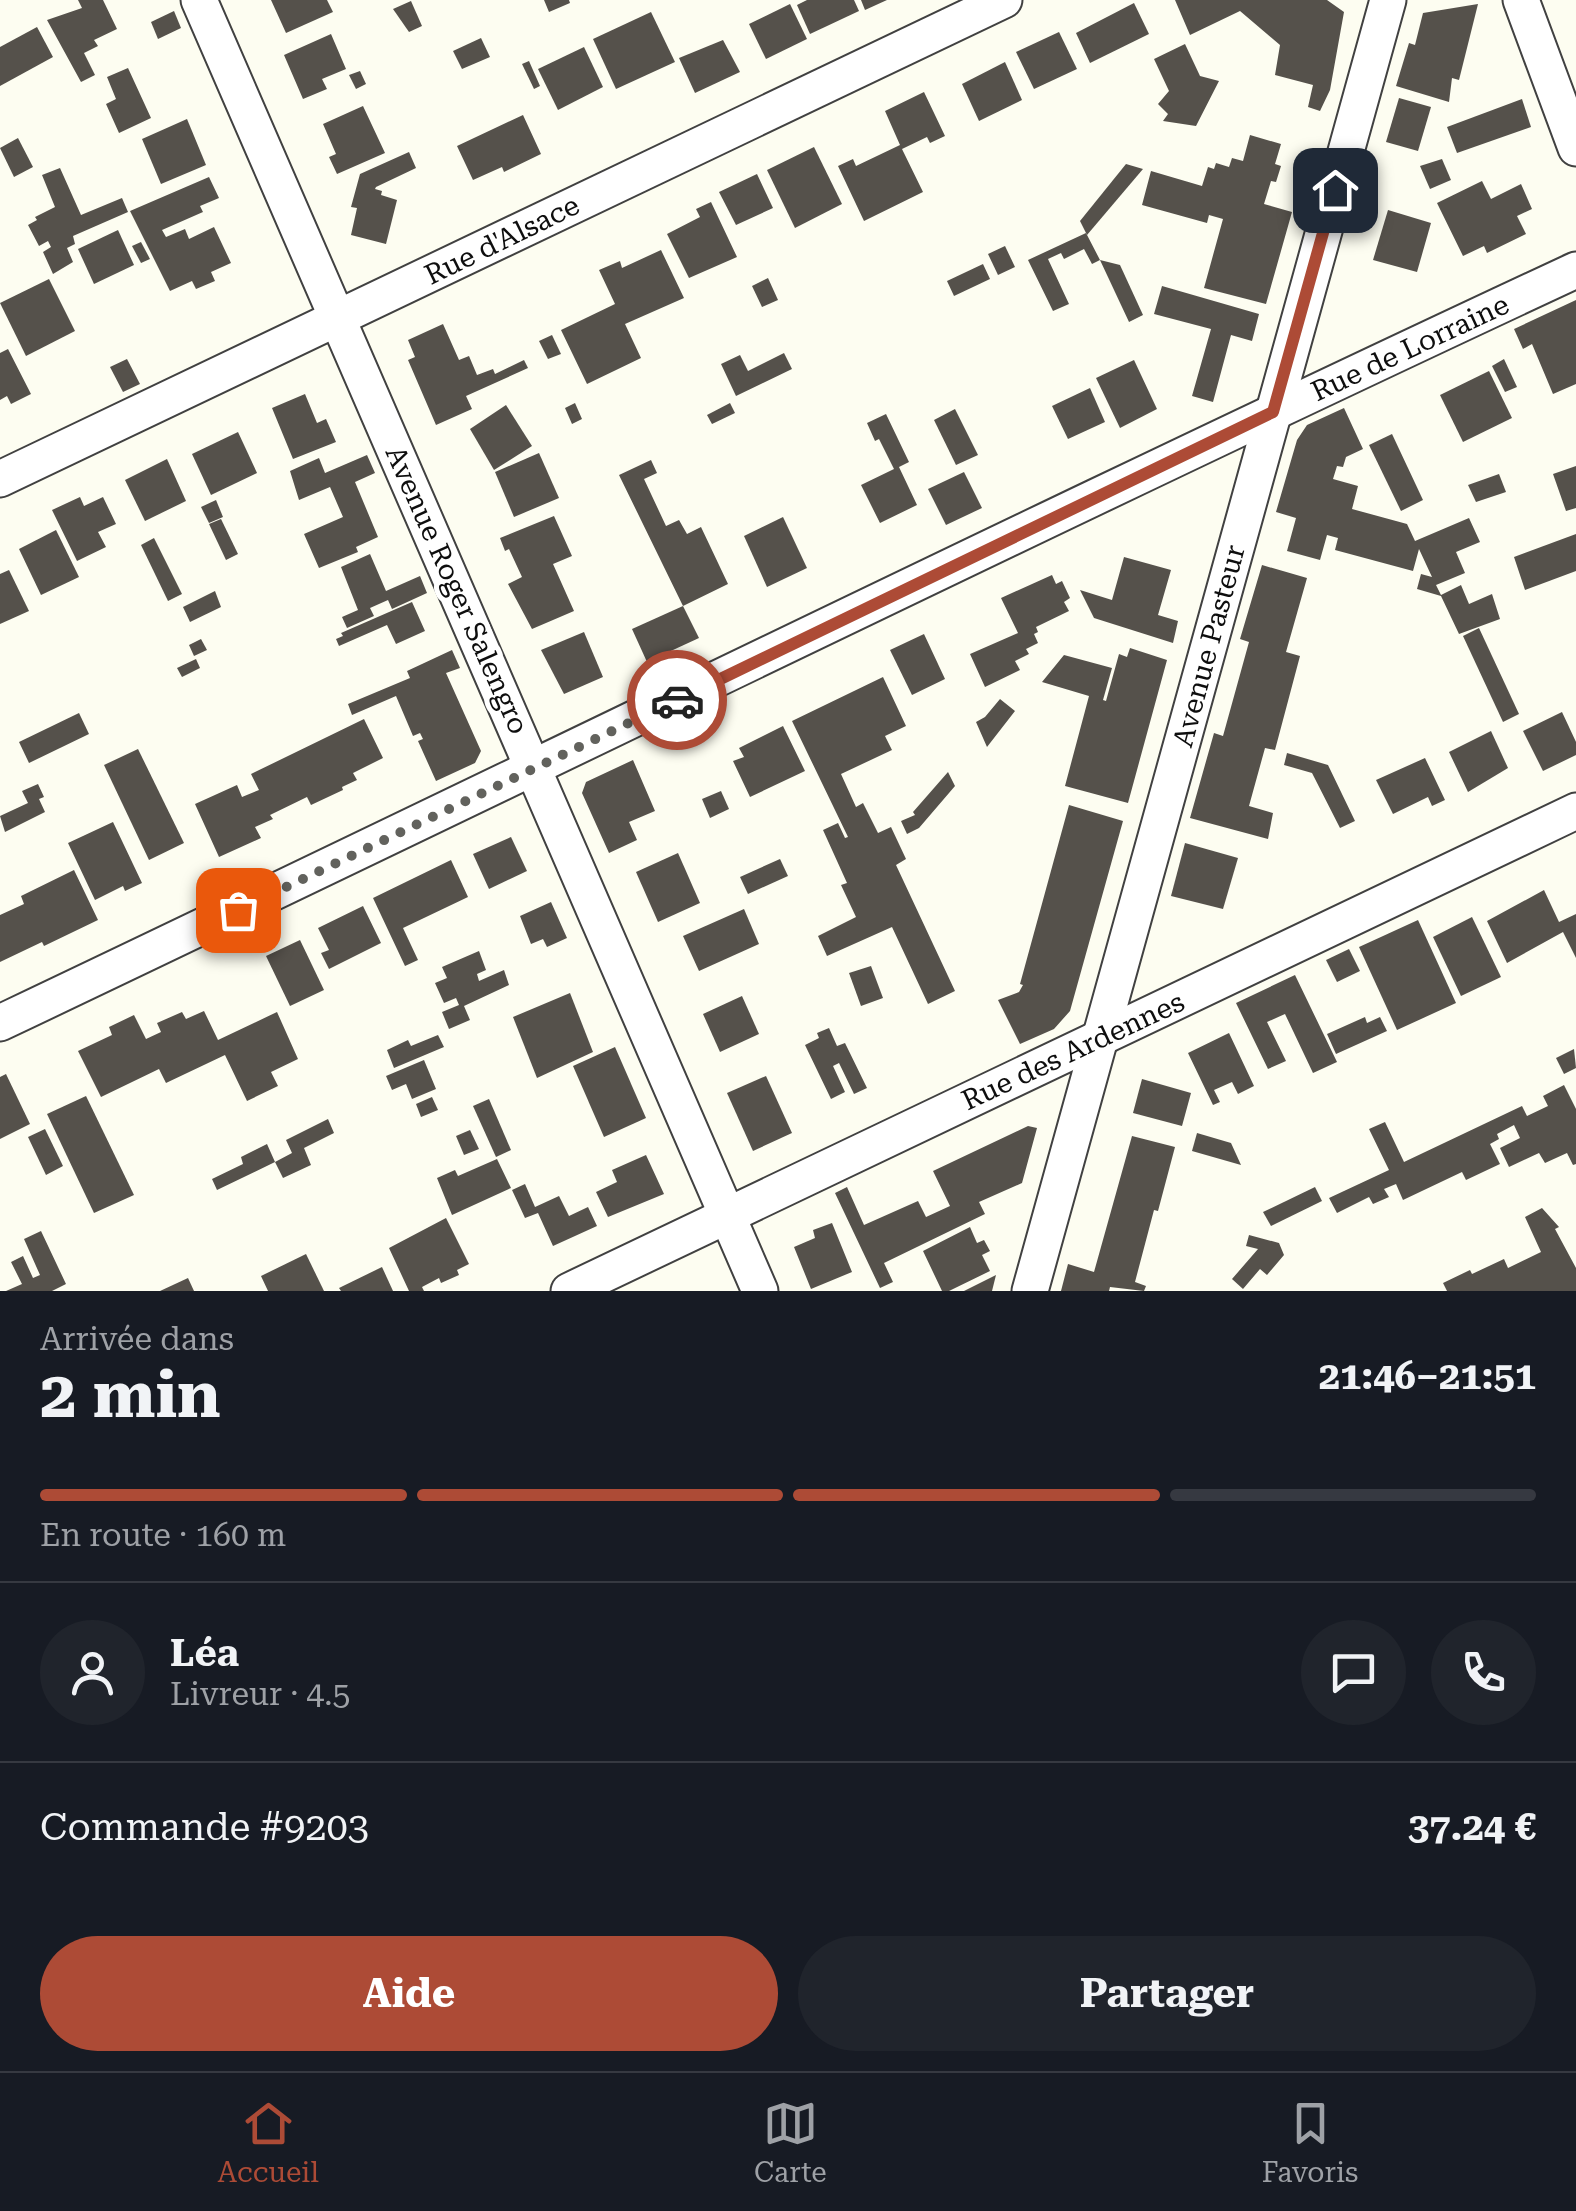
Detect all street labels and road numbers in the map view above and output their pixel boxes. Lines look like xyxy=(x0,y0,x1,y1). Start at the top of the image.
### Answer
street label: Rue d'Alsace xyxy=(419,188,585,292)
street label: Rue de Lorraine xyxy=(1306,288,1514,408)
street label: Avenue Roger Salengro xyxy=(378,441,536,739)
street label: Avenue Pasteur xyxy=(1166,541,1252,751)
street label: Rue des Ardennes xyxy=(957,985,1189,1117)

